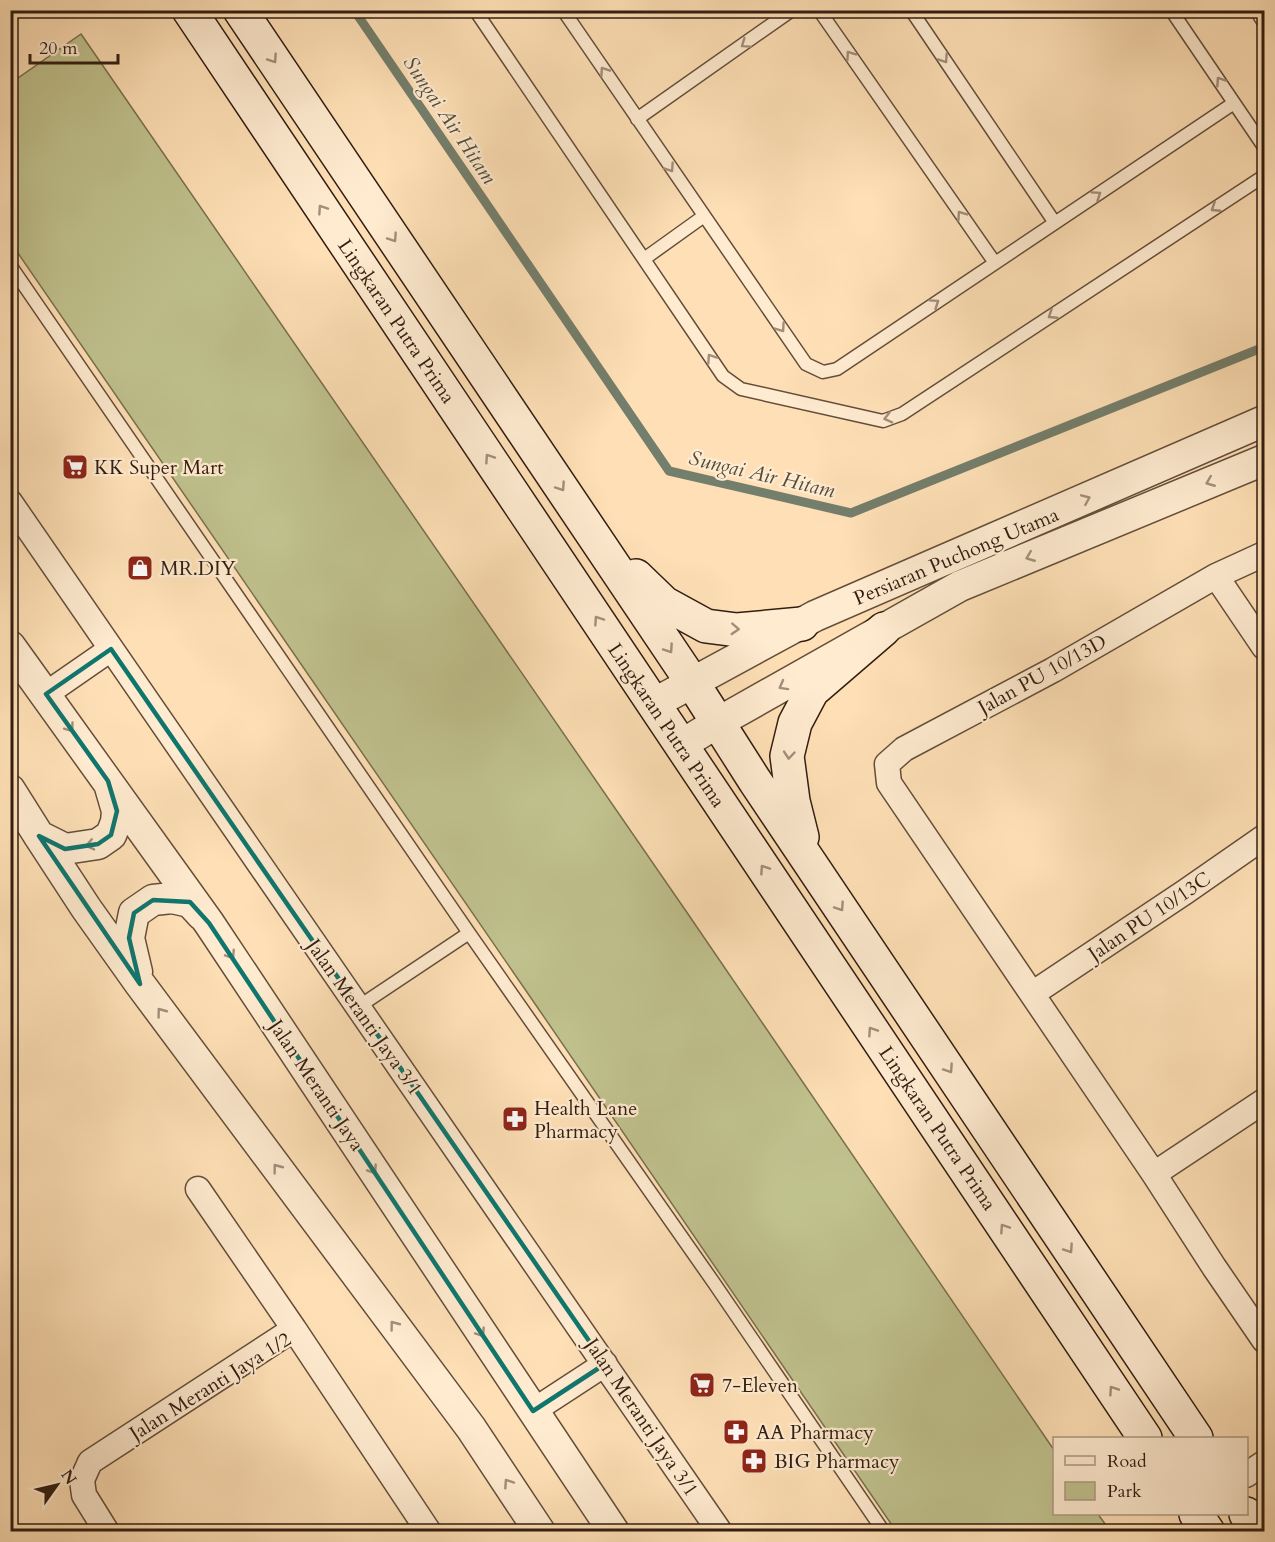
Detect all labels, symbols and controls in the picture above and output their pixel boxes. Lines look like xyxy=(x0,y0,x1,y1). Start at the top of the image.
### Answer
scale bar xyxy=(30,27,118,65)
text: 20 m xyxy=(39,36,78,61)
one-way arrow xyxy=(740,37,751,48)
water label: Sungai Air Hitam xyxy=(396,50,503,190)
one-way arrow xyxy=(846,51,857,62)
one-way arrow xyxy=(266,52,277,63)
one-way arrow xyxy=(937,52,948,63)
one-way arrow xyxy=(600,67,611,78)
one-way arrow xyxy=(1216,77,1227,88)
one-way arrow xyxy=(663,161,674,172)
one-way arrow xyxy=(1090,191,1101,202)
one-way arrow xyxy=(1211,200,1222,211)
one-way arrow xyxy=(318,205,329,216)
one-way arrow xyxy=(957,211,968,222)
one-way arrow xyxy=(386,232,397,243)
street label: Lingkaran Putra Prima xyxy=(331,234,462,409)
one-way arrow xyxy=(929,299,939,311)
one-way arrow xyxy=(1048,307,1059,318)
one-way arrow xyxy=(774,321,785,332)
one-way arrow xyxy=(707,354,718,365)
one-way arrow xyxy=(883,410,893,423)
water label: Sungai Air Hitam xyxy=(686,444,838,505)
supermarket icon: KK Super Mart xyxy=(60,452,90,482)
place label: KK Super Mart xyxy=(94,454,224,481)
one-way arrow xyxy=(485,454,496,465)
one-way arrow xyxy=(1206,475,1217,487)
one-way arrow xyxy=(554,480,565,491)
one-way arrow xyxy=(1080,494,1091,506)
street label: Persiaran Puchong Utama xyxy=(850,501,1063,612)
one-way arrow xyxy=(1026,550,1037,562)
shop icon: MR.DIY xyxy=(125,553,155,583)
place label: MR.DIY xyxy=(160,555,236,582)
one-way arrow xyxy=(594,616,605,627)
one-way arrow xyxy=(731,623,740,635)
street label: Jalan PU 10/13D xyxy=(970,628,1111,722)
street label: Lingkaran Putra Prima xyxy=(601,638,732,813)
one-way arrow xyxy=(662,643,674,653)
one-way arrow xyxy=(779,678,789,690)
one-way arrow xyxy=(63,721,74,732)
one-way arrow xyxy=(783,750,796,759)
one-way arrow xyxy=(85,838,95,851)
one-way arrow xyxy=(760,865,771,876)
street label: Jalan PU 10/13C xyxy=(1080,865,1216,969)
one-way arrow xyxy=(833,901,844,912)
street label: Jalan Meranti Jaya 3/1 xyxy=(302,934,428,1100)
one-way arrow xyxy=(224,949,235,960)
one-way arrow xyxy=(157,1008,168,1019)
street label: Jalan Meranti Jaya xyxy=(264,1015,370,1155)
one-way arrow xyxy=(868,1027,880,1037)
street label: Lingkaran Putra Prima xyxy=(872,1041,1003,1216)
one-way arrow xyxy=(941,1063,952,1074)
place label: Health Lane Pharmacy xyxy=(534,1095,637,1145)
pharmacy icon: Health Lane Pharmacy xyxy=(500,1104,530,1134)
one-way arrow xyxy=(274,1164,285,1175)
one-way arrow xyxy=(366,1164,377,1175)
one-way arrow xyxy=(1000,1224,1011,1235)
one-way arrow xyxy=(1061,1243,1073,1253)
one-way arrow xyxy=(390,1320,401,1331)
street label: Jalan Meranti Jaya 1/2 xyxy=(122,1326,296,1449)
one-way arrow xyxy=(474,1326,485,1337)
street label: Jalan Meranti Jaya 3/1 xyxy=(577,1330,705,1502)
supermarket icon: 7-Eleven xyxy=(687,1370,717,1400)
place label: 7-Eleven xyxy=(722,1372,799,1399)
one-way arrow xyxy=(1109,1386,1120,1397)
pharmacy icon: AA Pharmacy xyxy=(721,1417,751,1447)
place label: AA Pharmacy xyxy=(756,1419,874,1446)
legend xyxy=(1053,1437,1248,1515)
pharmacy icon: BIG Pharmacy xyxy=(739,1446,769,1476)
place label: BIG Pharmacy xyxy=(774,1448,900,1475)
text: Road xyxy=(1107,1449,1147,1474)
north arrow xyxy=(27,1455,87,1515)
text: N xyxy=(56,1465,82,1489)
one-way arrow xyxy=(504,1479,515,1490)
text: Park xyxy=(1107,1479,1142,1504)

